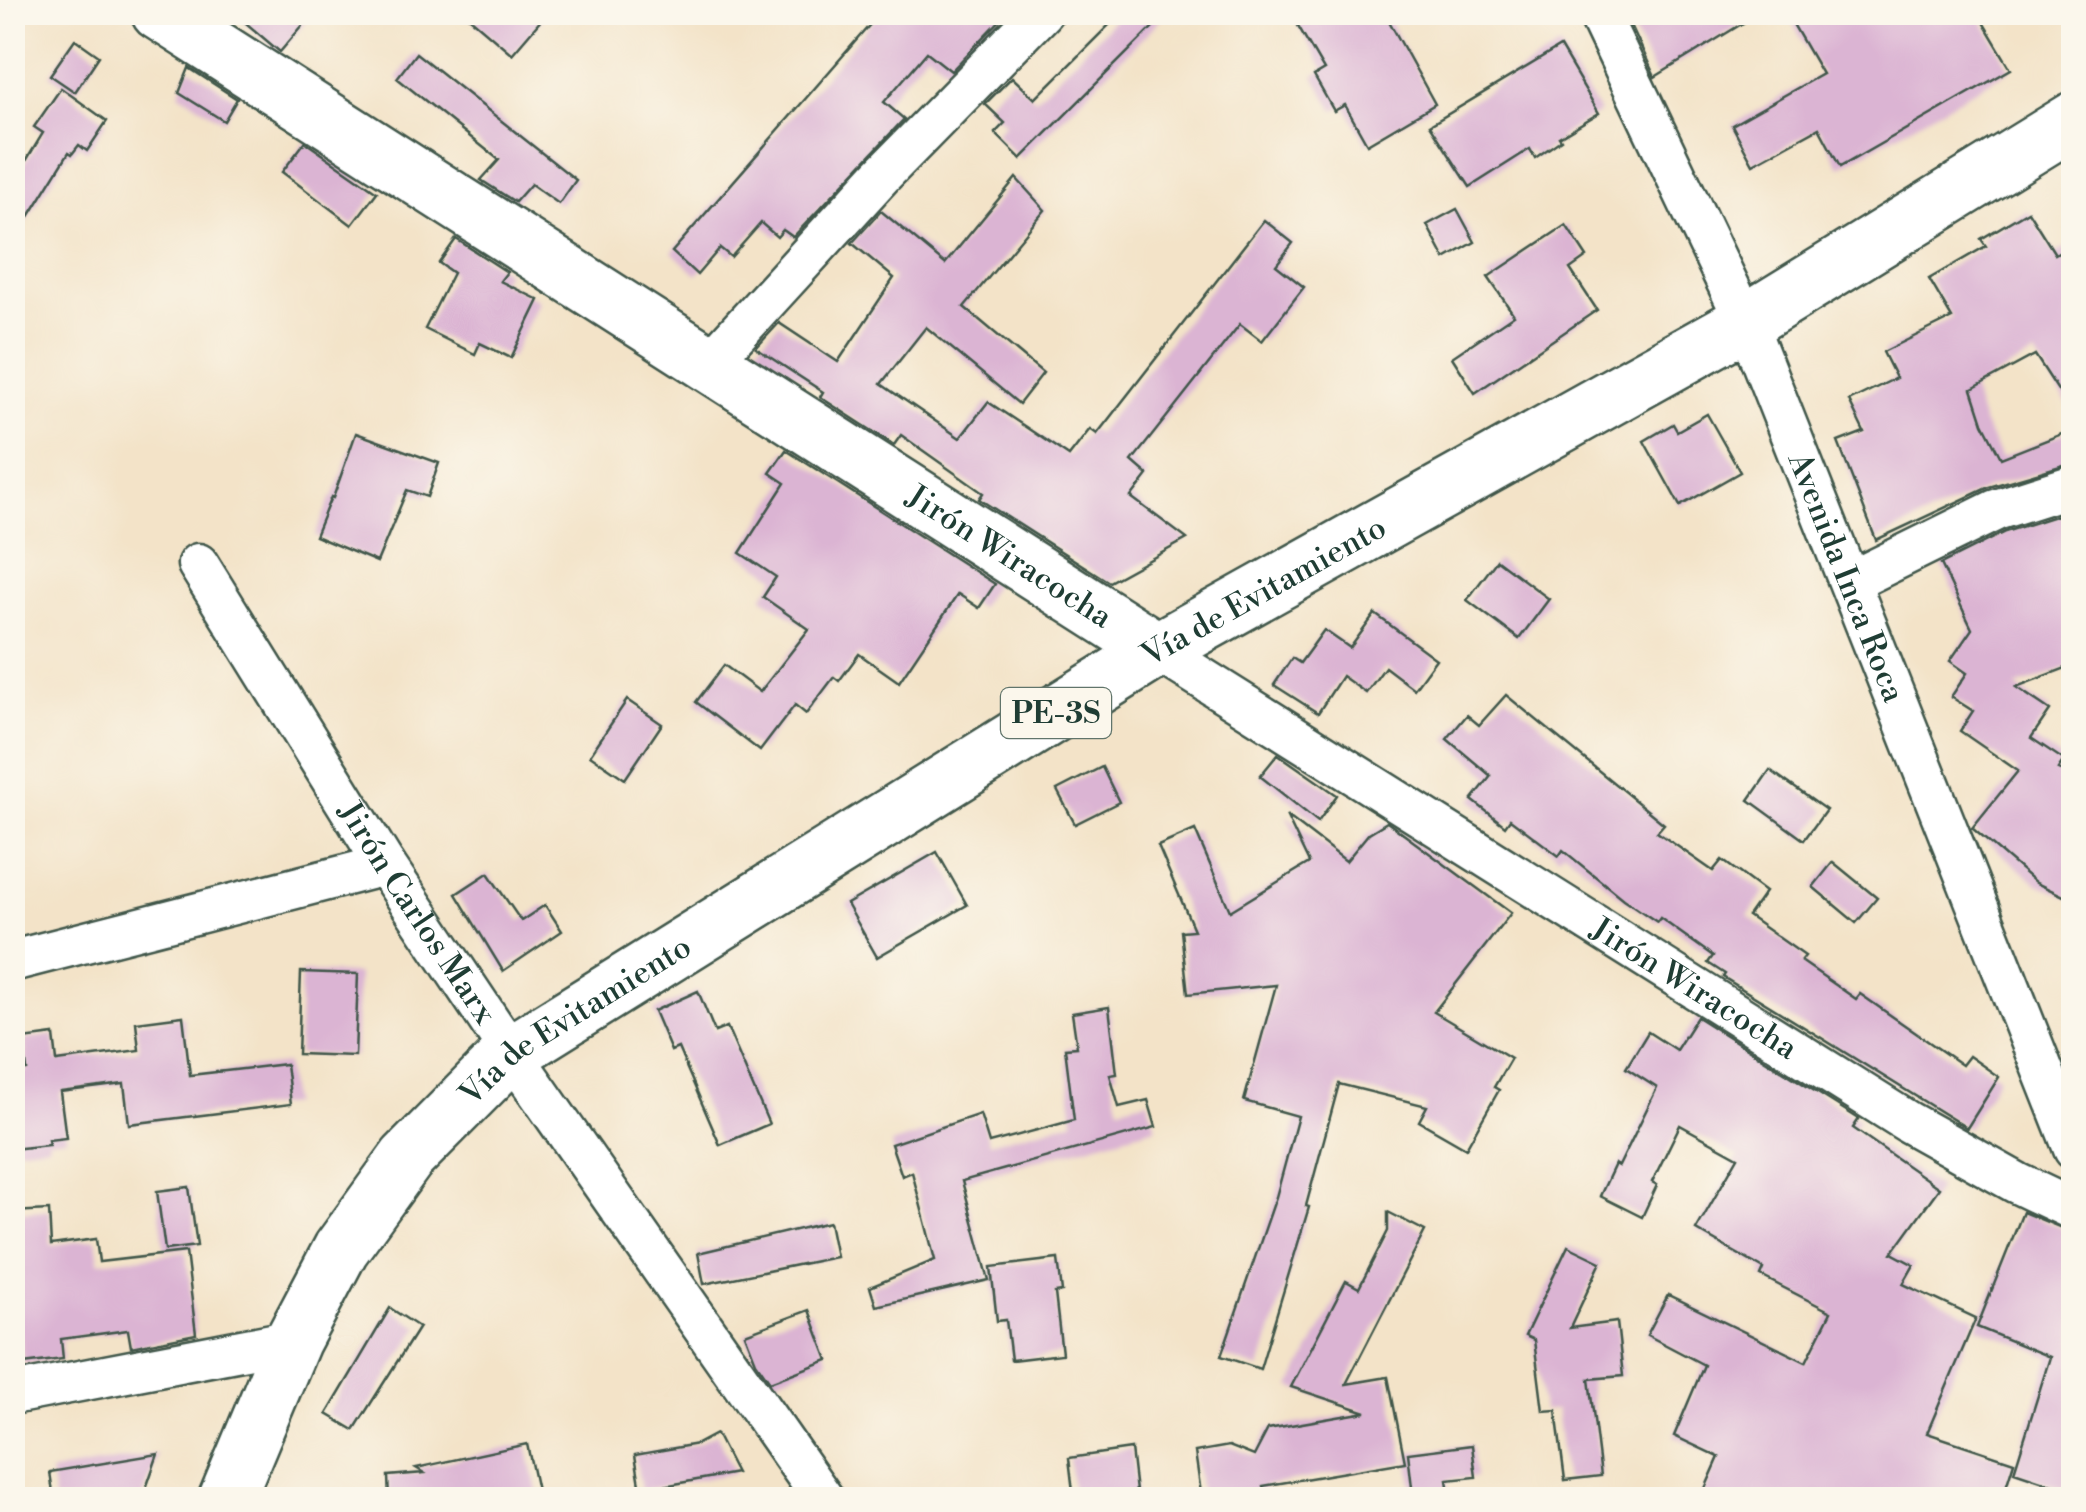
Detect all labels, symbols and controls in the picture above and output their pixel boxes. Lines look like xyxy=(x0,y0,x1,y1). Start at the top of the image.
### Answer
street label: Avenida Inca Roca xyxy=(1778,446,1914,709)
street label: Jirón Wiracocha xyxy=(898,476,1120,638)
street label: Vía de Evitamiento xyxy=(1134,507,1393,676)
road number: PE-3S xyxy=(1001,688,1111,738)
street label: Jirón Carlos Marx xyxy=(329,794,505,1032)
street label: Jirón Wiracocha xyxy=(1583,908,1805,1069)
street label: Vía de Evitamiento xyxy=(451,927,699,1115)

